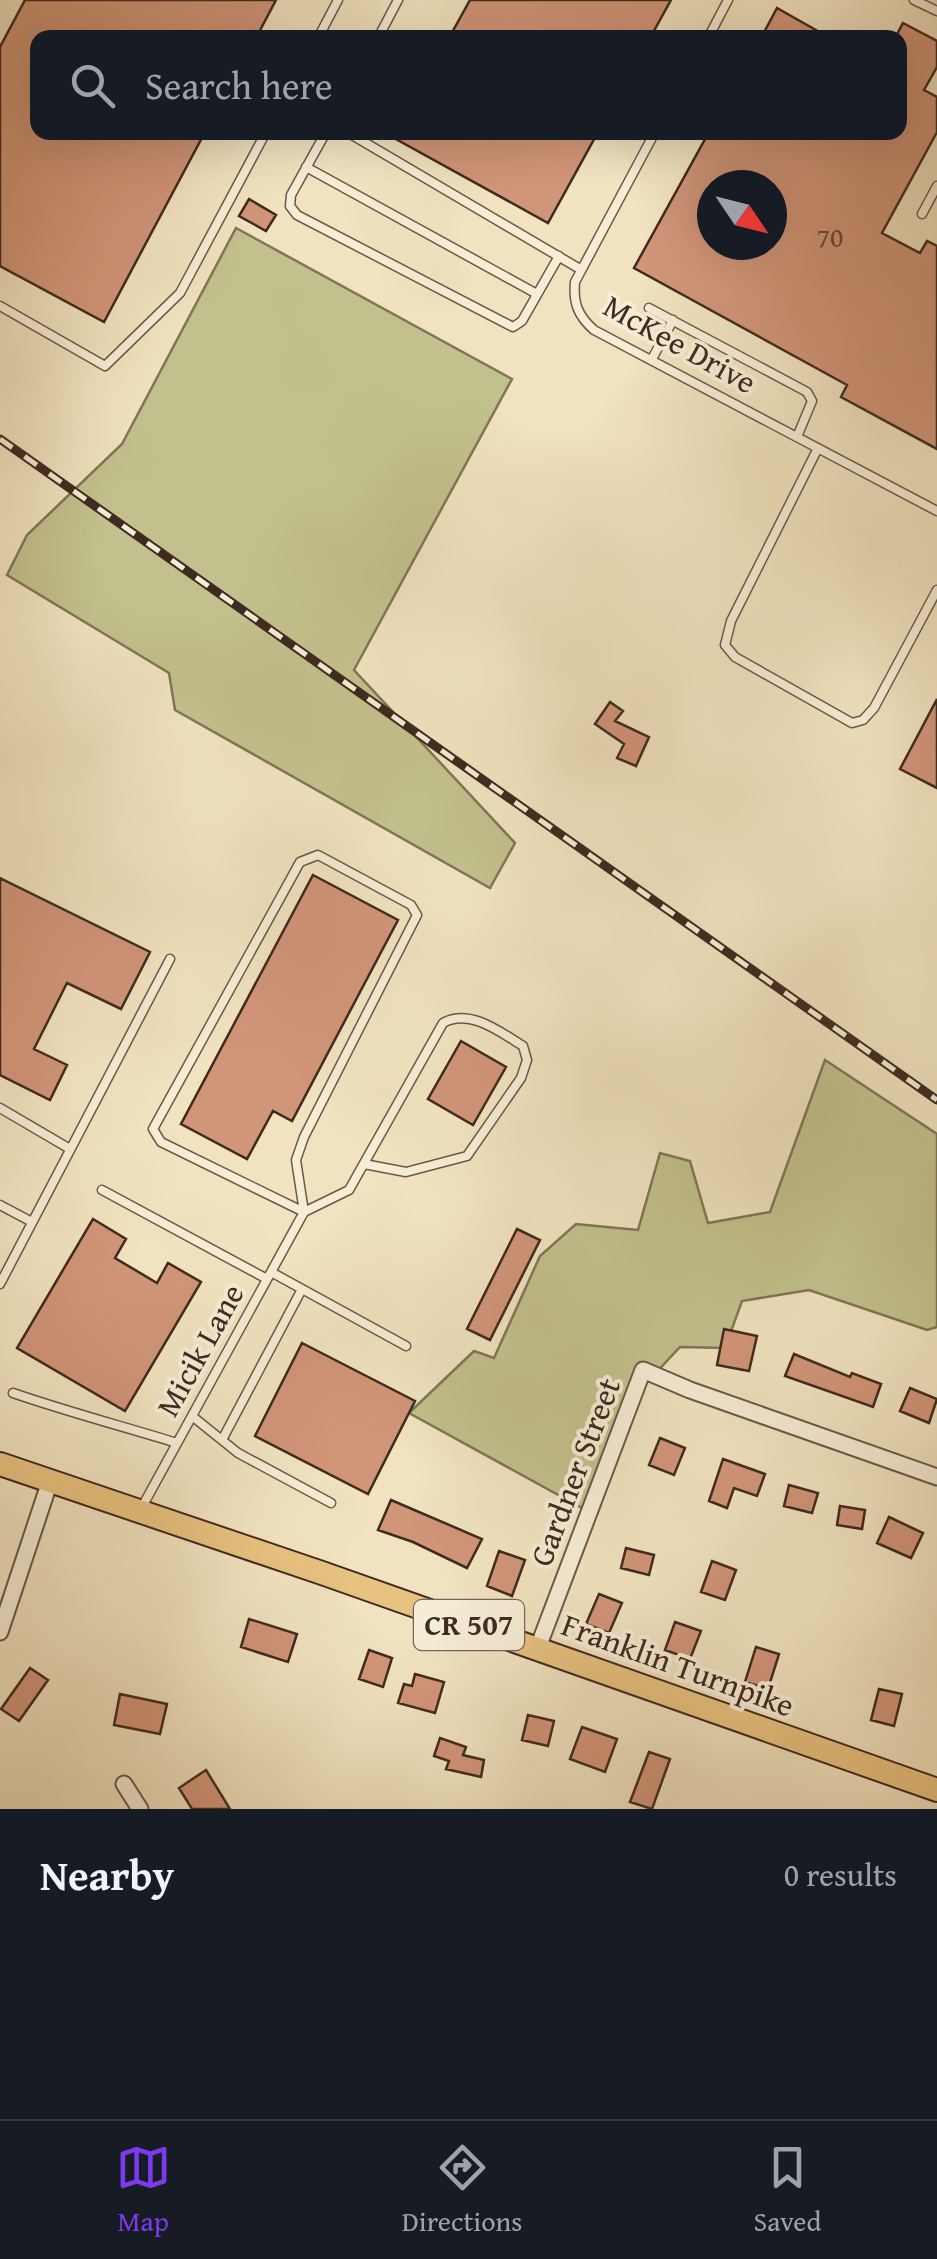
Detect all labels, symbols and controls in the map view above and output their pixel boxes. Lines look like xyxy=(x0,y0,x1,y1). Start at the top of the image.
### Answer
search box xyxy=(30,30,907,140)
text: Search here xyxy=(145,57,333,113)
icon: search xyxy=(65,58,120,113)
north arrow xyxy=(697,170,787,260)
house number: 70 xyxy=(817,216,843,257)
street label: McKee Drive xyxy=(595,282,765,405)
street label: Micik Lane xyxy=(144,1275,255,1425)
street label: Gardner Street xyxy=(517,1371,632,1573)
road number: CR 507 xyxy=(414,1600,524,1650)
street label: Franklin Turnpike xyxy=(555,1601,801,1728)
text: Nearby xyxy=(40,1844,174,1905)
text: 0 results xyxy=(784,1851,897,1898)
tab: Map xyxy=(116,2140,171,2241)
tab: Directions xyxy=(402,2140,522,2241)
tab: Saved xyxy=(754,2140,821,2241)

